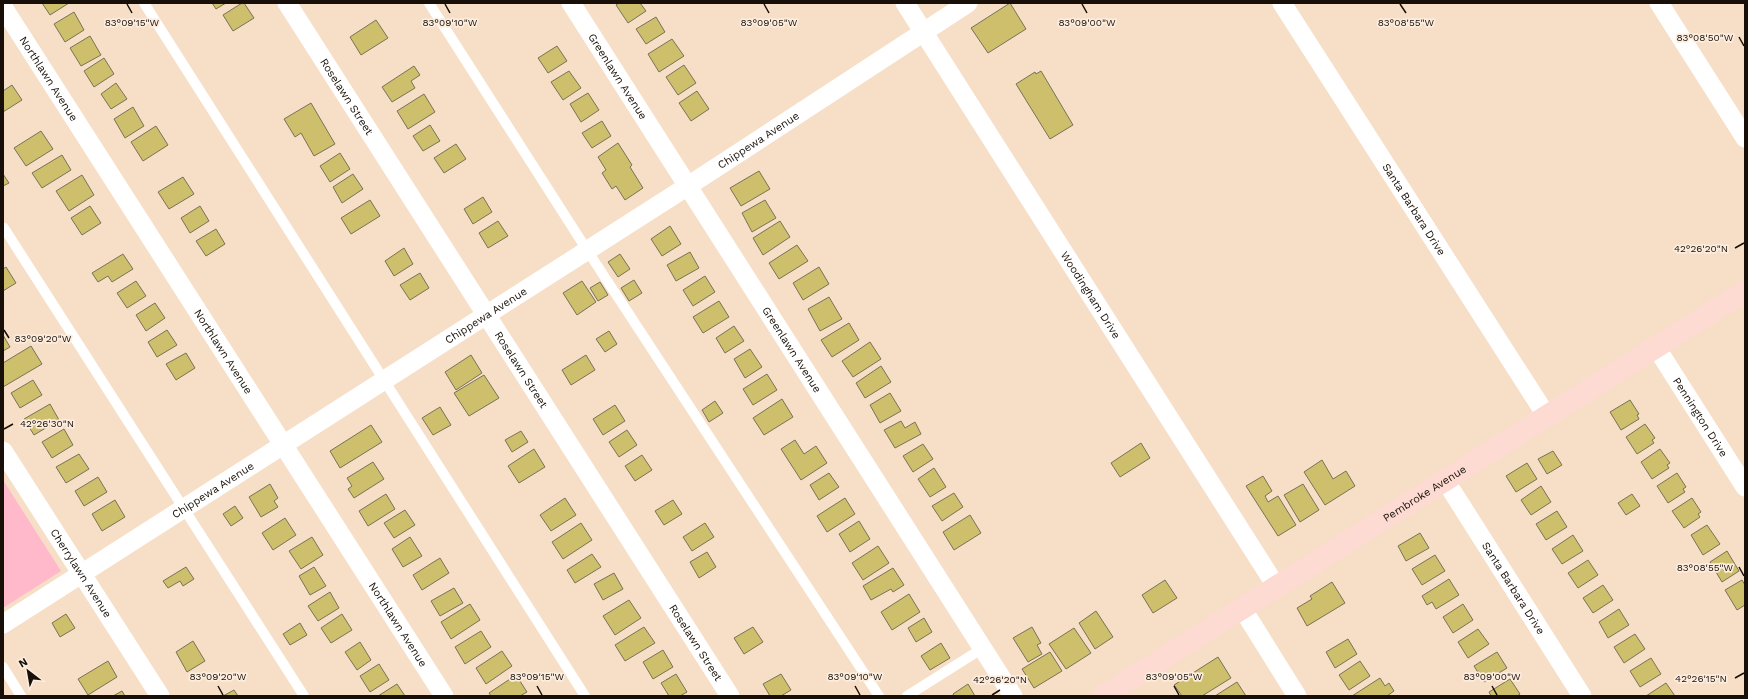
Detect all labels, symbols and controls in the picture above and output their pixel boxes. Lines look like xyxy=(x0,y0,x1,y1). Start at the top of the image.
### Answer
text: 83°09'15"W xyxy=(105,17,160,28)
text: 83°09'10"W xyxy=(423,17,478,28)
text: 83°09'05"W xyxy=(741,17,798,28)
text: 83°09'00"W xyxy=(1058,17,1116,28)
text: 83°08'55"W xyxy=(1378,17,1435,28)
street label: Greenlawn Avenue xyxy=(586,31,650,122)
text: 83°08'50"W xyxy=(1677,32,1734,43)
street label: Northlawn Avenue xyxy=(17,34,81,123)
street label: Roselawn Street xyxy=(318,56,376,138)
street label: Chippewa Avenue xyxy=(715,109,801,171)
street label: Santa Barbara Drive xyxy=(1380,161,1448,258)
text: 42°26'20"N xyxy=(1674,243,1728,254)
street label: Woodingham Drive xyxy=(1058,249,1123,341)
street label: Chippewa Avenue xyxy=(442,284,529,346)
street label: Greenlawn Avenue xyxy=(760,304,824,395)
street label: Northlawn Avenue xyxy=(192,307,255,396)
street label: Roselawn Street xyxy=(492,329,551,411)
text: 83°09'20"W xyxy=(15,333,72,344)
street label: Pennington Drive xyxy=(1671,375,1731,459)
text: 42°26'30"N xyxy=(20,418,74,429)
street label: Chippewa Avenue xyxy=(169,459,256,521)
street label: Pembroke Avenue xyxy=(1380,462,1468,524)
street label: Cherrylawn Avenue xyxy=(48,526,115,620)
street label: Santa Barbara Drive xyxy=(1479,539,1548,637)
text: 83°08'55"W xyxy=(1677,562,1734,573)
street label: Northlawn Avenue xyxy=(366,580,430,669)
street label: Roselawn Street xyxy=(667,602,725,684)
north arrow xyxy=(8,651,48,691)
text: N xyxy=(16,655,30,671)
text: 83°09'20"W xyxy=(190,671,247,682)
text: 83°09'15"W xyxy=(510,671,565,682)
text: 83°09'10"W xyxy=(828,671,883,682)
text: 83°09'05"W xyxy=(1146,671,1203,682)
text: 83°09'00"W xyxy=(1463,671,1521,682)
text: 42°26'15"N xyxy=(1675,673,1727,684)
text: 42°26'20"N xyxy=(973,674,1027,685)

